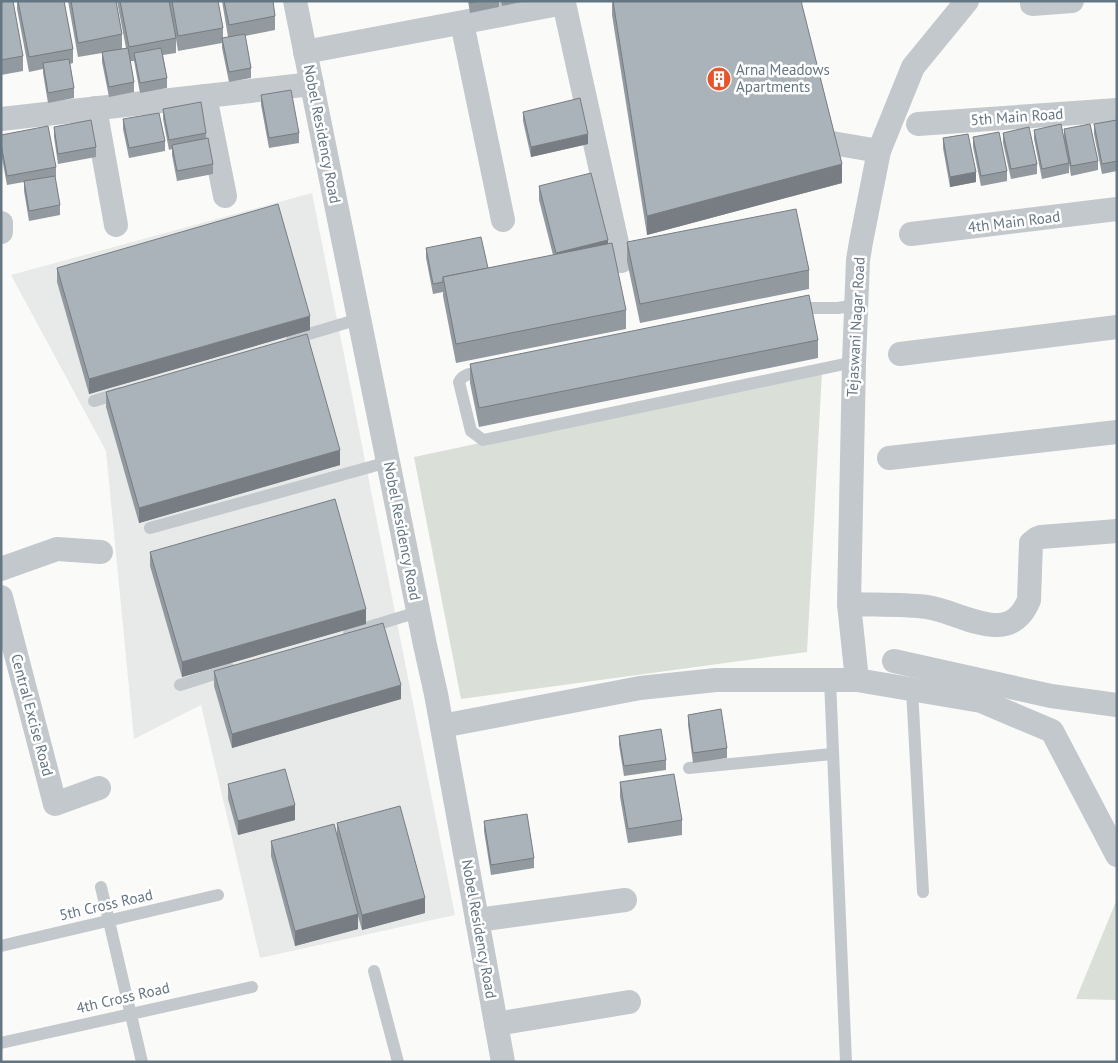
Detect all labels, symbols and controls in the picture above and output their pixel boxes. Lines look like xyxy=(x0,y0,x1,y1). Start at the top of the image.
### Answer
place label: Arna Meadows Apartments xyxy=(736,60,830,96)
street label: Nobel Residency Road xyxy=(300,63,345,205)
building icon: Arna Meadows Apartments xyxy=(706,66,732,92)
street label: 5th Main Road xyxy=(970,104,1064,129)
street label: 4th Main Road xyxy=(967,206,1061,237)
street label: Tejaswani Nagar Road xyxy=(842,256,869,398)
street label: Nobel Residency Road xyxy=(380,460,425,602)
street label: Central Excise Road xyxy=(7,652,58,778)
street label: Nobel Residency Road xyxy=(458,858,501,1000)
street label: 5th Cross Road xyxy=(57,885,154,924)
street label: 4th Cross Road xyxy=(74,978,171,1017)

